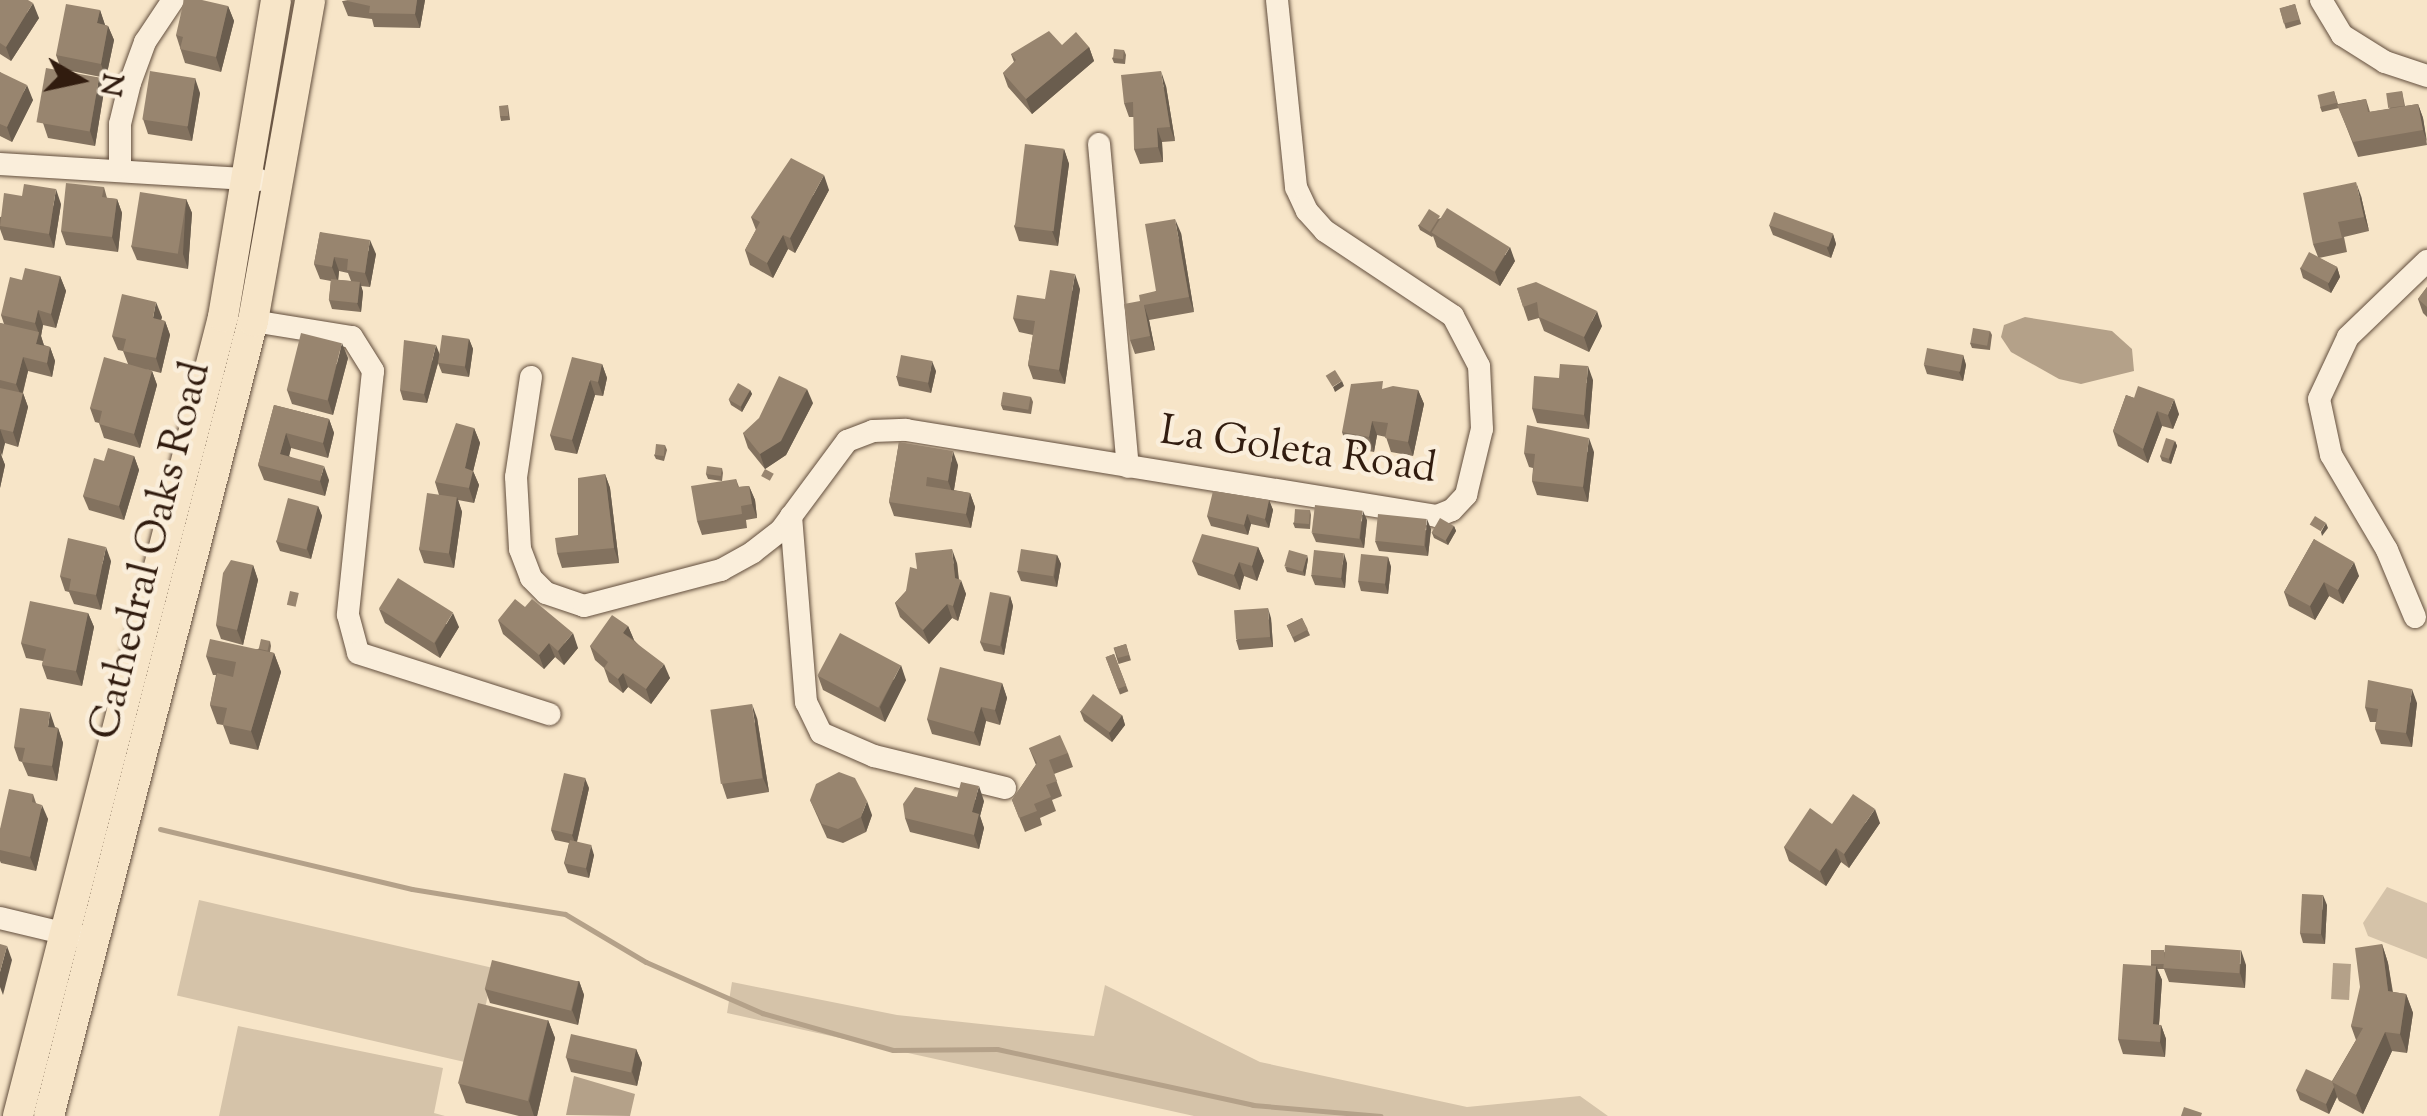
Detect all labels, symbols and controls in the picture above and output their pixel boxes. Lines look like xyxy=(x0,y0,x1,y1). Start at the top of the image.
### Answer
north arrow xyxy=(30,30,130,130)
text: N xyxy=(88,71,131,99)
street label: Cathedral Oaks Road xyxy=(81,357,223,745)
street label: La Goleta Road xyxy=(1157,408,1439,496)

